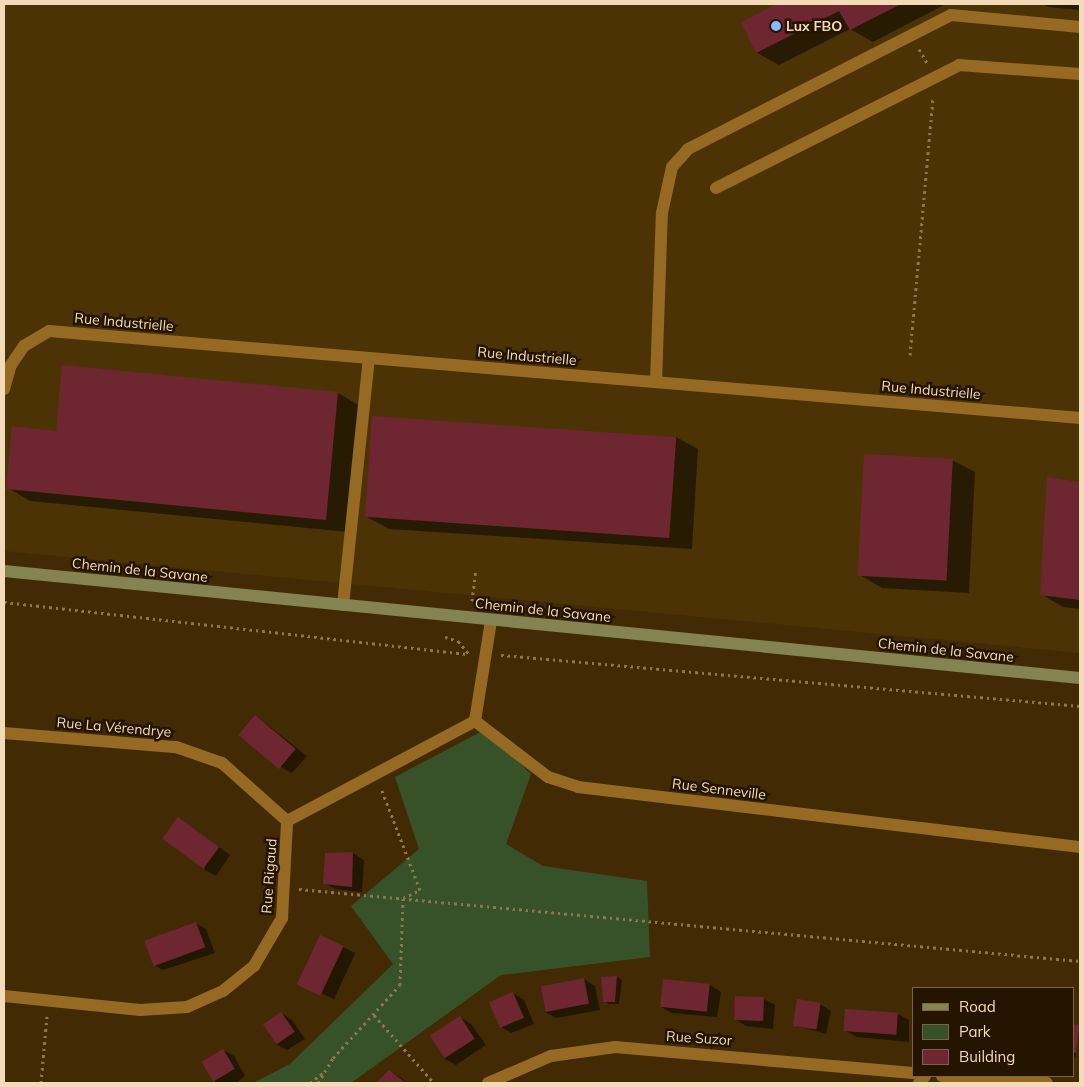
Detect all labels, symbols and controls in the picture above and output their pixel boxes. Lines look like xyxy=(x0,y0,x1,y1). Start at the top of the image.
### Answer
place label: Lux FBO xyxy=(786,18,842,34)
marker: Lux FBO xyxy=(770,20,782,32)
street label: Rue Industrielle xyxy=(74,309,174,335)
street label: Rue Industrielle xyxy=(477,343,577,369)
street label: Rue Industrielle xyxy=(881,377,981,403)
street label: Chemin de la Savane xyxy=(71,555,209,585)
street label: Chemin de la Savane xyxy=(474,595,612,625)
street label: Chemin de la Savane xyxy=(877,635,1015,665)
street label: Rue La Vérendrye xyxy=(56,714,172,740)
street label: Rue Senneville xyxy=(671,775,767,803)
street label: Rue Rigaud xyxy=(258,838,280,914)
legend xyxy=(912,987,1074,1077)
text: Road xyxy=(959,997,996,1016)
text: Park xyxy=(959,1022,991,1041)
street label: Rue Suzor xyxy=(665,1027,733,1049)
text: Building xyxy=(959,1047,1015,1066)

